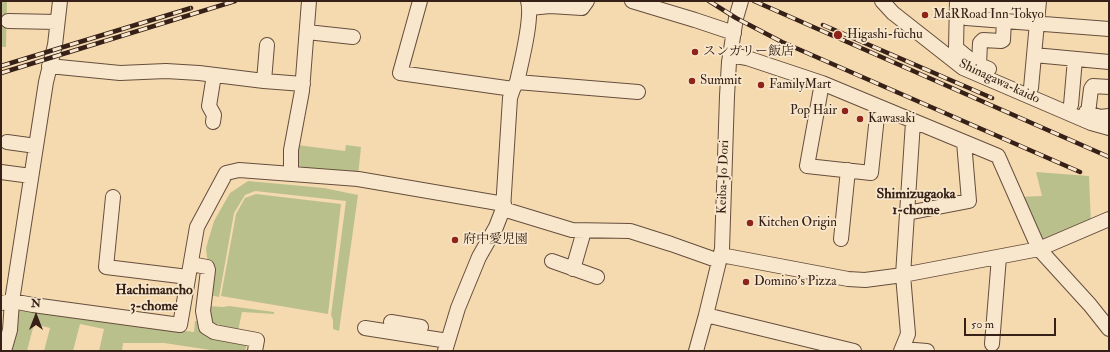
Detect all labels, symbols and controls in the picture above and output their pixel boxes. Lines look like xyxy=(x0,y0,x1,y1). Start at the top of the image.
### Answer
place label: MaRRoad Inn Tokyo xyxy=(933,7,1044,23)
marker: MaRRoad Inn Tokyo xyxy=(920,10,930,20)
place label: Higashi-fuchu xyxy=(847,27,923,43)
marker: Higashi-fuchu xyxy=(832,29,844,41)
place label: スンガリー飯店 xyxy=(703,44,794,60)
marker: スンガリー飯店 xyxy=(690,47,700,57)
street label: Shinagawa-kaido xyxy=(956,56,1042,108)
place label: Summit xyxy=(700,73,742,89)
marker: Summit xyxy=(687,76,697,86)
place label: FamilyMart xyxy=(769,77,831,93)
marker: FamilyMart xyxy=(756,80,766,90)
place label: Pop Hair xyxy=(790,103,837,119)
marker: Pop Hair xyxy=(840,106,850,116)
place label: Kawasaki xyxy=(868,111,915,127)
marker: Kawasaki xyxy=(855,114,865,124)
street label: Keiba-Jo Dori xyxy=(715,140,733,214)
district label: Shimizugaoka 1-chome xyxy=(876,187,956,220)
place label: Kitchen Origin xyxy=(758,215,837,231)
marker: Kitchen Origin xyxy=(745,218,755,228)
place label: 府中愛児園 xyxy=(463,232,528,248)
marker: 府中愛児園 xyxy=(450,235,460,245)
place label: Domino's Pizza xyxy=(754,274,837,290)
marker: Domino's Pizza xyxy=(741,277,751,287)
district label: Hachimancho 3-chome xyxy=(115,283,193,316)
north arrow xyxy=(16,296,56,336)
text: N xyxy=(31,297,41,310)
scale bar xyxy=(966,310,1058,336)
text: 50 m xyxy=(971,317,994,332)

